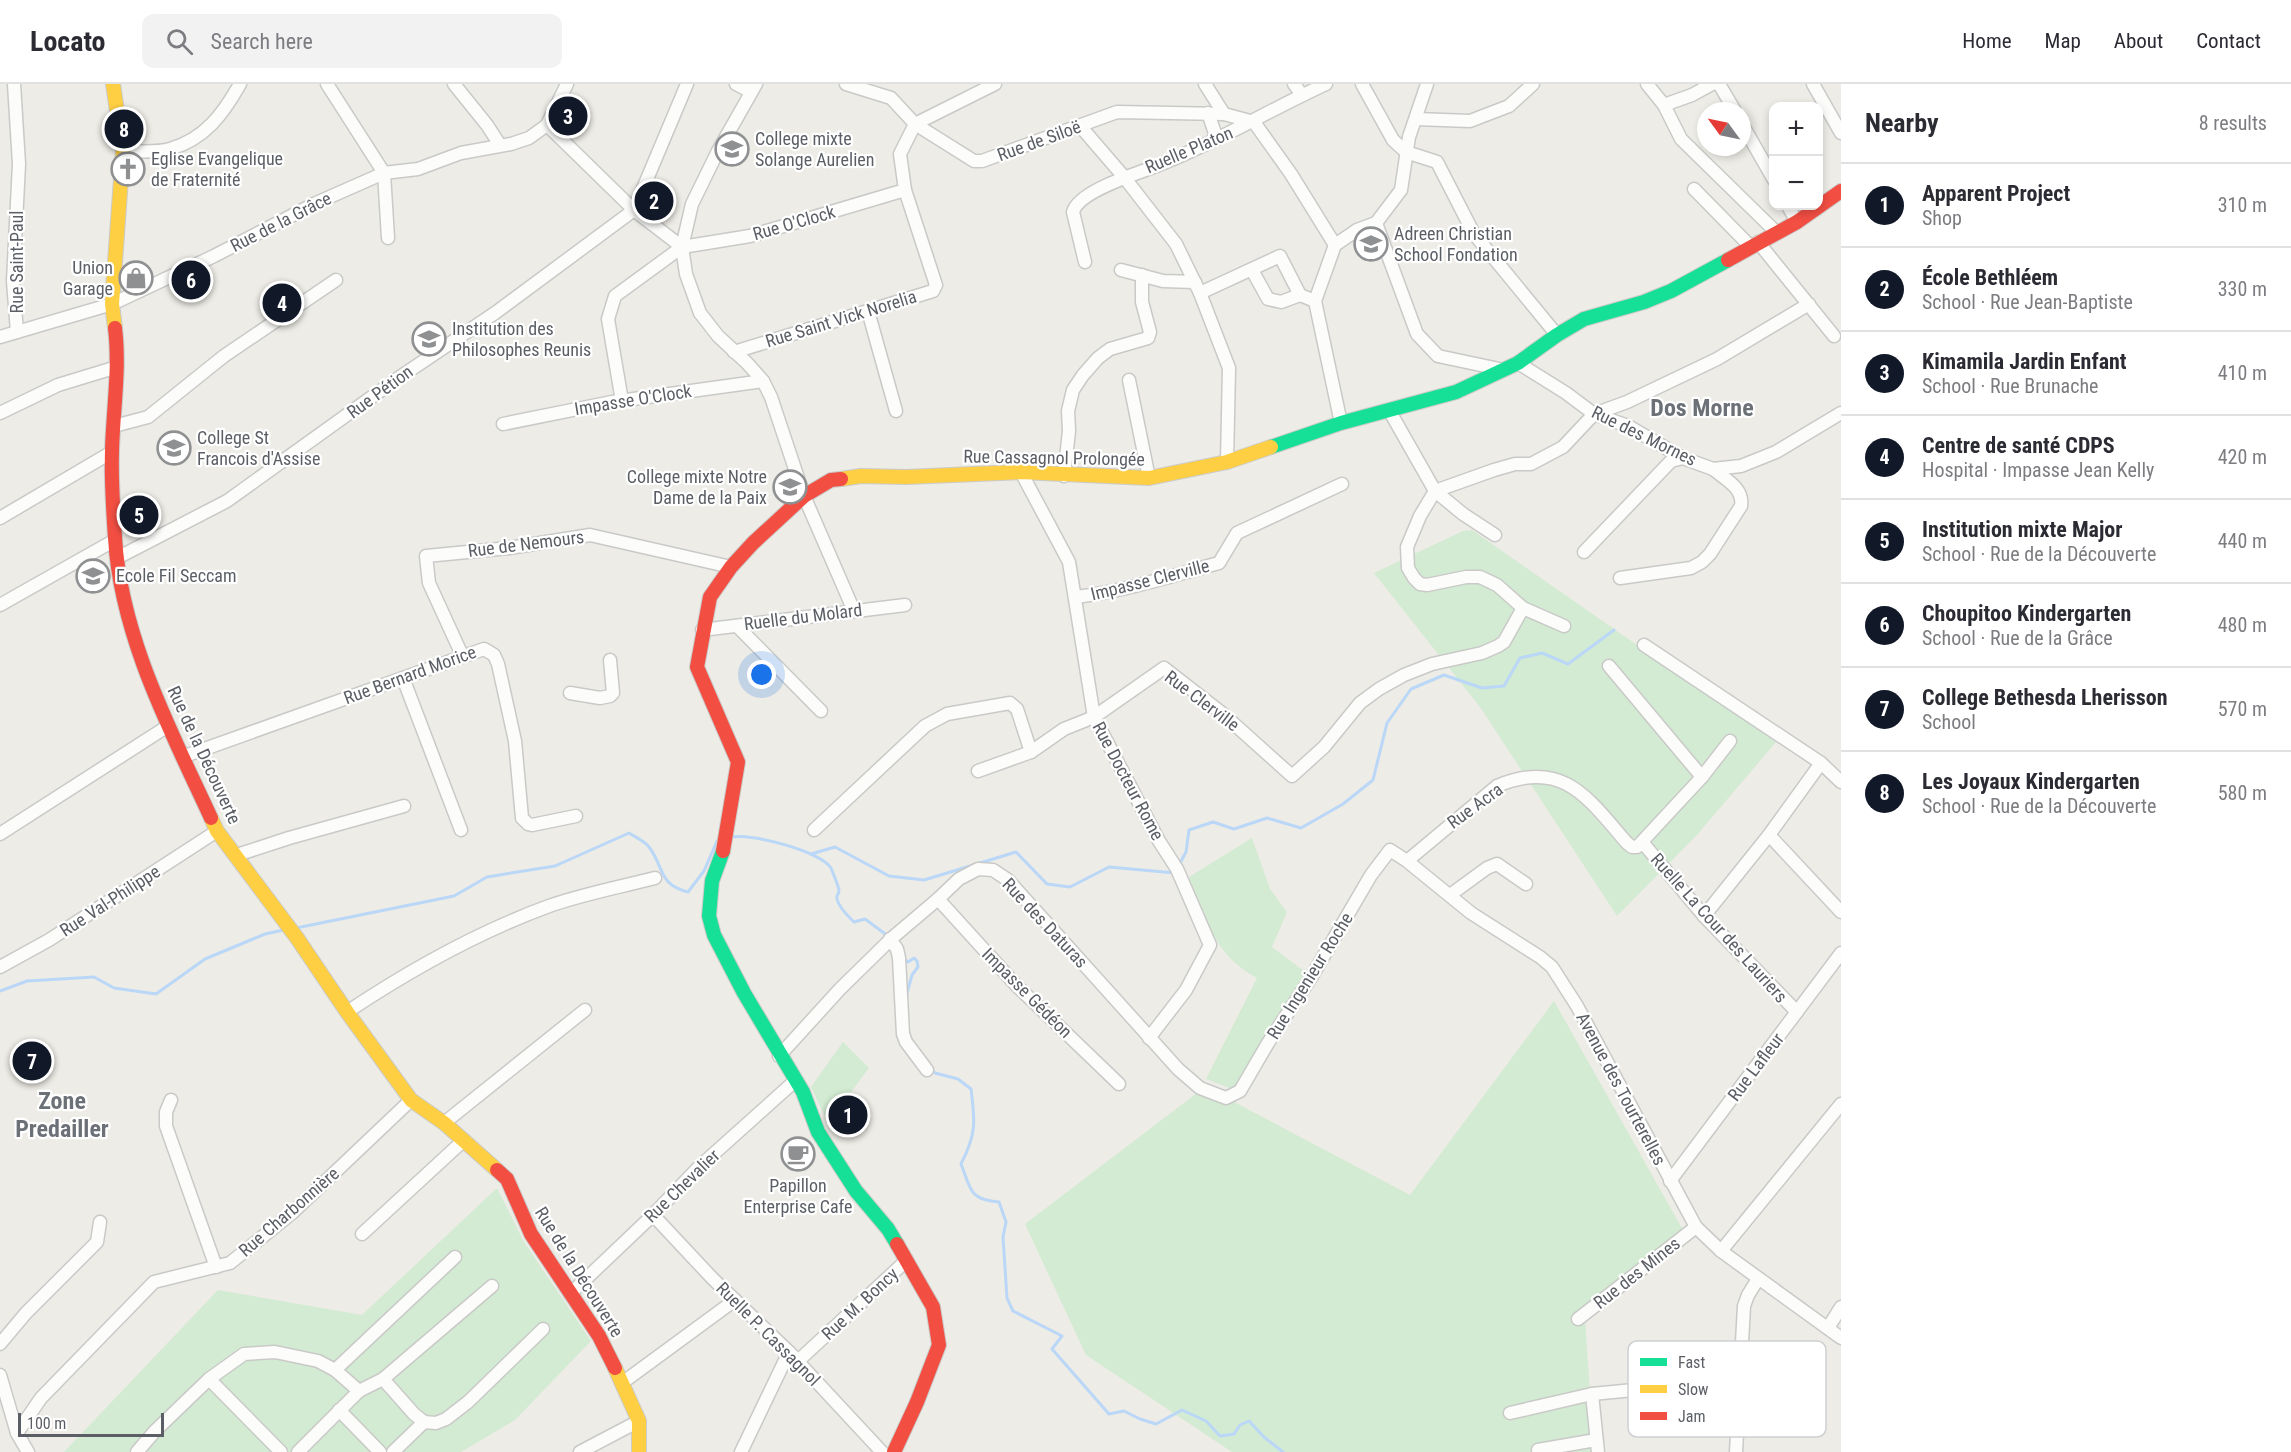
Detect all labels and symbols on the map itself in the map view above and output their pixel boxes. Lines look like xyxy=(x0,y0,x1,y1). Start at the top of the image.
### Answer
pin: 3 xyxy=(548,93,588,138)
north arrow xyxy=(1697,102,1751,156)
pin: 8 xyxy=(104,106,144,152)
street label: Rue de Siloë xyxy=(994,116,1083,165)
street label: Ruelle Platon xyxy=(1142,122,1236,177)
place label: College mixte Solange Aurelien xyxy=(755,128,874,170)
school or university icon: College mixte Solange Aurelien xyxy=(714,131,750,167)
place label: Eglise Evangelique de Fraternité xyxy=(151,148,283,190)
church icon: Eglise Evangelique de Fraternité xyxy=(110,151,146,187)
pin: 2 xyxy=(634,178,674,224)
street label: Rue de la Grâce xyxy=(227,187,335,256)
street label: Rue O'Clock xyxy=(750,201,837,244)
street label: Rue Saint-Paul xyxy=(6,211,27,313)
place label: Adreen Christian School Fondation xyxy=(1394,223,1518,265)
school or university icon: Adreen Christian School Fondation xyxy=(1353,226,1389,262)
place label: Union Garage xyxy=(63,257,113,299)
pin: 6 xyxy=(172,258,210,302)
shop icon: Union Garage xyxy=(118,260,154,296)
pin: 4 xyxy=(262,280,302,326)
street label: Rue Saint Vick Norelia xyxy=(763,286,919,351)
place label: Institution des Philosophes Reunis xyxy=(452,318,591,360)
school or university icon: Institution des Philosophes Reunis xyxy=(411,321,447,357)
street label: Rue Pétion xyxy=(343,361,417,423)
street label: Impasse O'Clock xyxy=(573,380,693,419)
district label: Dos Morne xyxy=(1650,394,1754,422)
street label: Rue des Mornes xyxy=(1588,401,1700,470)
place label: College St Francois d'Assise xyxy=(197,427,320,469)
school or university icon: College St Francois d'Assise xyxy=(156,430,192,466)
street label: Rue Cassagnol Prolongée xyxy=(963,445,1145,470)
place label: College mixte Notre Dame de la Paix xyxy=(627,466,767,508)
school or university icon: College mixte Notre Dame de la Paix xyxy=(772,469,808,505)
pin: 5 xyxy=(120,492,158,538)
street label: Rue de Nemours xyxy=(467,526,585,561)
street label: Impasse Clerville xyxy=(1088,555,1211,604)
school or university icon: Ecole Fil Seccam xyxy=(75,558,111,594)
place label: Ecole Fil Seccam xyxy=(116,565,236,586)
street label: Ruelle du Molard xyxy=(743,599,863,634)
street label: Rue Bernard Morice xyxy=(341,641,479,708)
your location xyxy=(747,660,776,689)
street label: Rue Clerville xyxy=(1161,666,1244,735)
street label: Rue de la Découverte xyxy=(163,683,246,827)
street label: Rue Docteur Rome xyxy=(1088,718,1168,844)
street label: Rue Acra xyxy=(1443,779,1506,833)
street label: Ruelle La Cour des Lauriers xyxy=(1647,849,1792,1007)
street label: Rue Val-Philippe xyxy=(56,860,164,941)
street label: Rue des Daturas xyxy=(998,873,1092,972)
street label: Rue Ingenieur Roche xyxy=(1262,909,1357,1043)
street label: Impasse Gédéon xyxy=(978,943,1077,1042)
street label: Avenue des Tourterelles xyxy=(1572,1009,1671,1169)
street label: Rue Lafleur xyxy=(1723,1028,1788,1105)
pin: 7 xyxy=(12,1038,51,1084)
district label: Zone Predailler xyxy=(15,1087,109,1143)
pin: 1 xyxy=(828,1092,868,1138)
cafe icon: Papillon Enterprise Cafe xyxy=(780,1136,816,1172)
street label: Rue Chevalier xyxy=(640,1144,724,1227)
street label: Rue Charbonnière xyxy=(234,1163,343,1261)
place label: Papillon Enterprise Cafe xyxy=(744,1175,852,1217)
street label: Rue de la Découverte xyxy=(531,1203,628,1341)
street label: Rue des Mines xyxy=(1589,1232,1684,1313)
street label: Rue M. Boncy xyxy=(817,1263,903,1344)
street label: Ruelle P. Cassagnol xyxy=(712,1277,825,1390)
legend xyxy=(1628,1341,1826,1437)
text: Fast xyxy=(1678,1353,1705,1372)
text: Slow xyxy=(1678,1380,1708,1399)
text: Jam xyxy=(1678,1407,1705,1426)
scale bar xyxy=(18,1410,164,1438)

